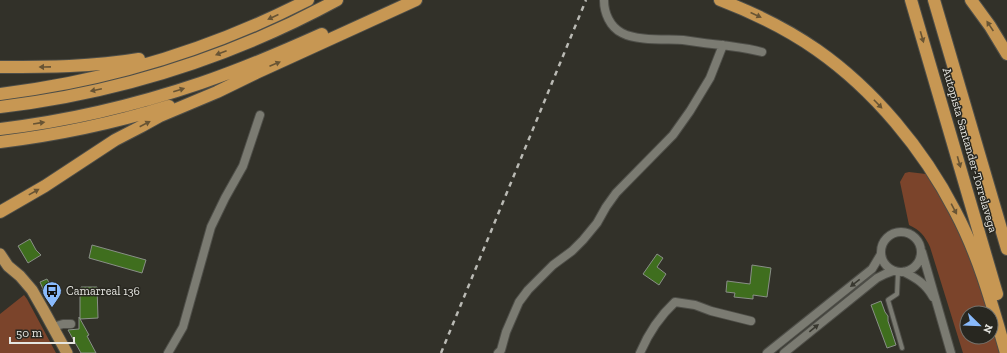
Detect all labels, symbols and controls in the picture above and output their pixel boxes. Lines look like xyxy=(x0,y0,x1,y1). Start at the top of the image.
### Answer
one-way arrow xyxy=(750,12,762,18)
one-way arrow xyxy=(267,14,279,20)
one-way arrow xyxy=(986,21,994,31)
one-way arrow xyxy=(919,32,925,44)
one-way arrow xyxy=(214,51,226,57)
one-way arrow xyxy=(270,61,282,67)
one-way arrow xyxy=(39,63,51,70)
street label: Autopista Santander-Torrelavega xyxy=(940,66,1000,234)
one-way arrow xyxy=(173,87,185,93)
one-way arrow xyxy=(90,88,102,94)
one-way arrow xyxy=(873,99,883,109)
one-way arrow xyxy=(33,120,45,126)
one-way arrow xyxy=(139,121,150,128)
one-way arrow xyxy=(956,156,962,168)
one-way arrow xyxy=(28,189,40,196)
one-way arrow xyxy=(951,203,957,215)
one-way arrow xyxy=(849,278,860,287)
bus stop icon: Camarreal 136 xyxy=(41,280,63,308)
place label: Camarreal 136 xyxy=(66,284,140,298)
north arrow xyxy=(959,305,999,345)
scale bar xyxy=(10,319,74,345)
text: N xyxy=(980,322,995,336)
one-way arrow xyxy=(809,324,820,333)
text: 50 m xyxy=(16,326,43,340)

